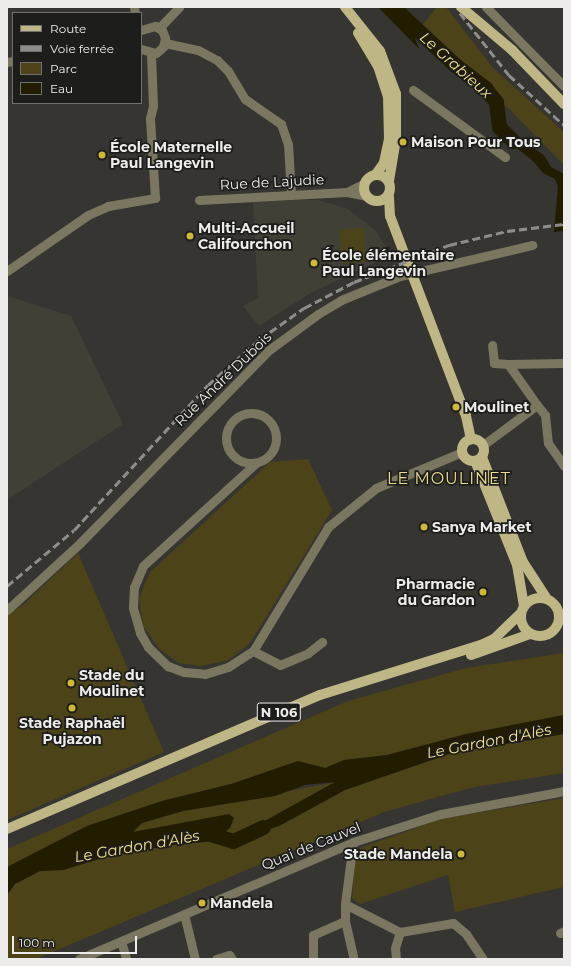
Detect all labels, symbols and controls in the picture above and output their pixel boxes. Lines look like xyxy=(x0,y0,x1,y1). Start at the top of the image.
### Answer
legend xyxy=(12,12,142,104)
text: Route xyxy=(50,21,86,36)
water label: Le Grabieux xyxy=(416,28,496,102)
text: Voie ferrée xyxy=(50,41,114,56)
text: Parc xyxy=(50,61,77,76)
text: Eau xyxy=(50,81,73,96)
place label: Maison Pour Tous xyxy=(411,134,540,150)
marker: Maison Pour Tous xyxy=(398,137,408,147)
place label: École Maternelle Paul Langevin xyxy=(110,139,232,172)
marker: École Maternelle Paul Langevin xyxy=(97,150,107,160)
street label: Rue de Lajudie xyxy=(219,171,325,193)
place label: Multi-Accueil Califourchon xyxy=(198,220,295,252)
marker: Multi-Accueil Califourchon xyxy=(185,231,195,241)
place label: École élémentaire Paul Langevin xyxy=(322,247,454,280)
marker: École élémentaire Paul Langevin xyxy=(309,258,319,268)
street label: Rue André Dubois xyxy=(171,328,275,430)
place label: Moulinet xyxy=(464,399,529,415)
marker: Moulinet xyxy=(451,402,461,412)
district label: LE MOULINET xyxy=(387,469,511,489)
place label: Sanya Market xyxy=(432,519,532,535)
marker: Sanya Market xyxy=(419,522,429,532)
place label: Pharmacie du Gardon xyxy=(396,576,475,608)
marker: Pharmacie du Gardon xyxy=(478,587,488,597)
place label: Stade du Moulinet xyxy=(79,667,144,700)
marker: Stade du Moulinet xyxy=(66,678,76,688)
road number: N 106 xyxy=(256,701,302,723)
marker: Stade Raphaël Pujazon xyxy=(67,703,77,713)
place label: Stade Raphaël Pujazon xyxy=(19,715,125,748)
water label: Le Gardon d'Alès xyxy=(425,720,553,762)
street label: Quai de Cauvel xyxy=(259,818,363,874)
water label: Le Gardon d'Alès xyxy=(73,826,201,866)
place label: Stade Mandela xyxy=(344,846,453,862)
marker: Stade Mandela xyxy=(456,849,466,859)
place label: Mandela xyxy=(210,895,273,911)
marker: Mandela xyxy=(197,898,207,908)
scale bar xyxy=(14,928,139,954)
text: 100 m xyxy=(19,935,55,950)

